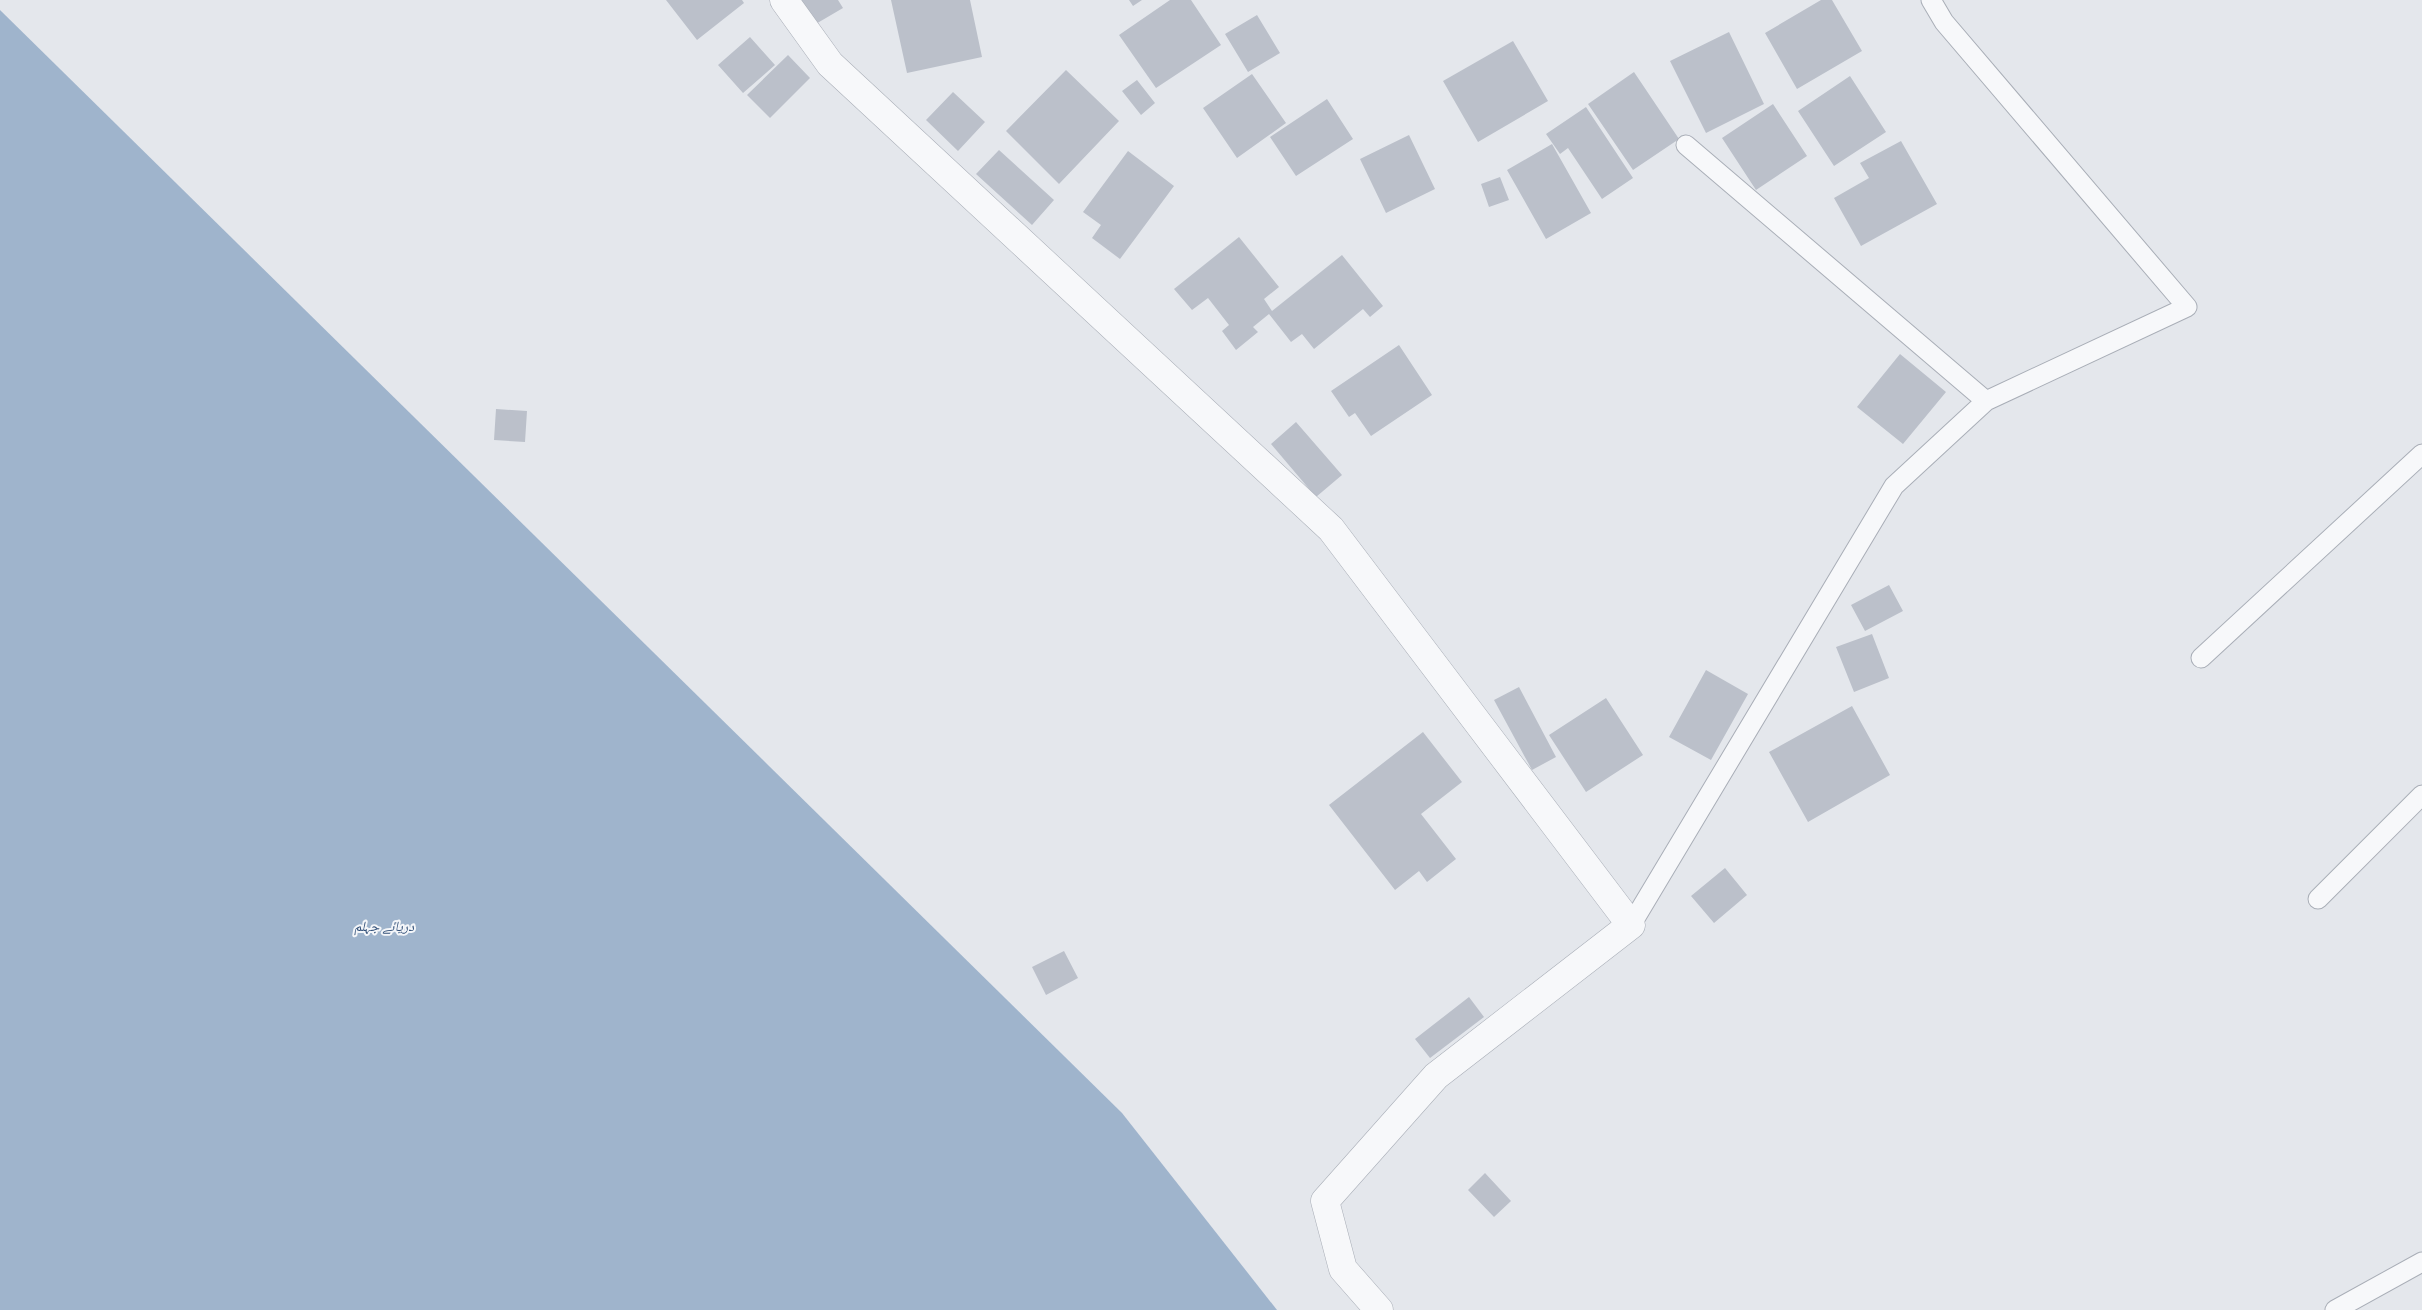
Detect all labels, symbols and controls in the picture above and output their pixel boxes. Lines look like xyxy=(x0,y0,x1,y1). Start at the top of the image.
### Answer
water label: دریائے جہلم xyxy=(354,918,414,936)

